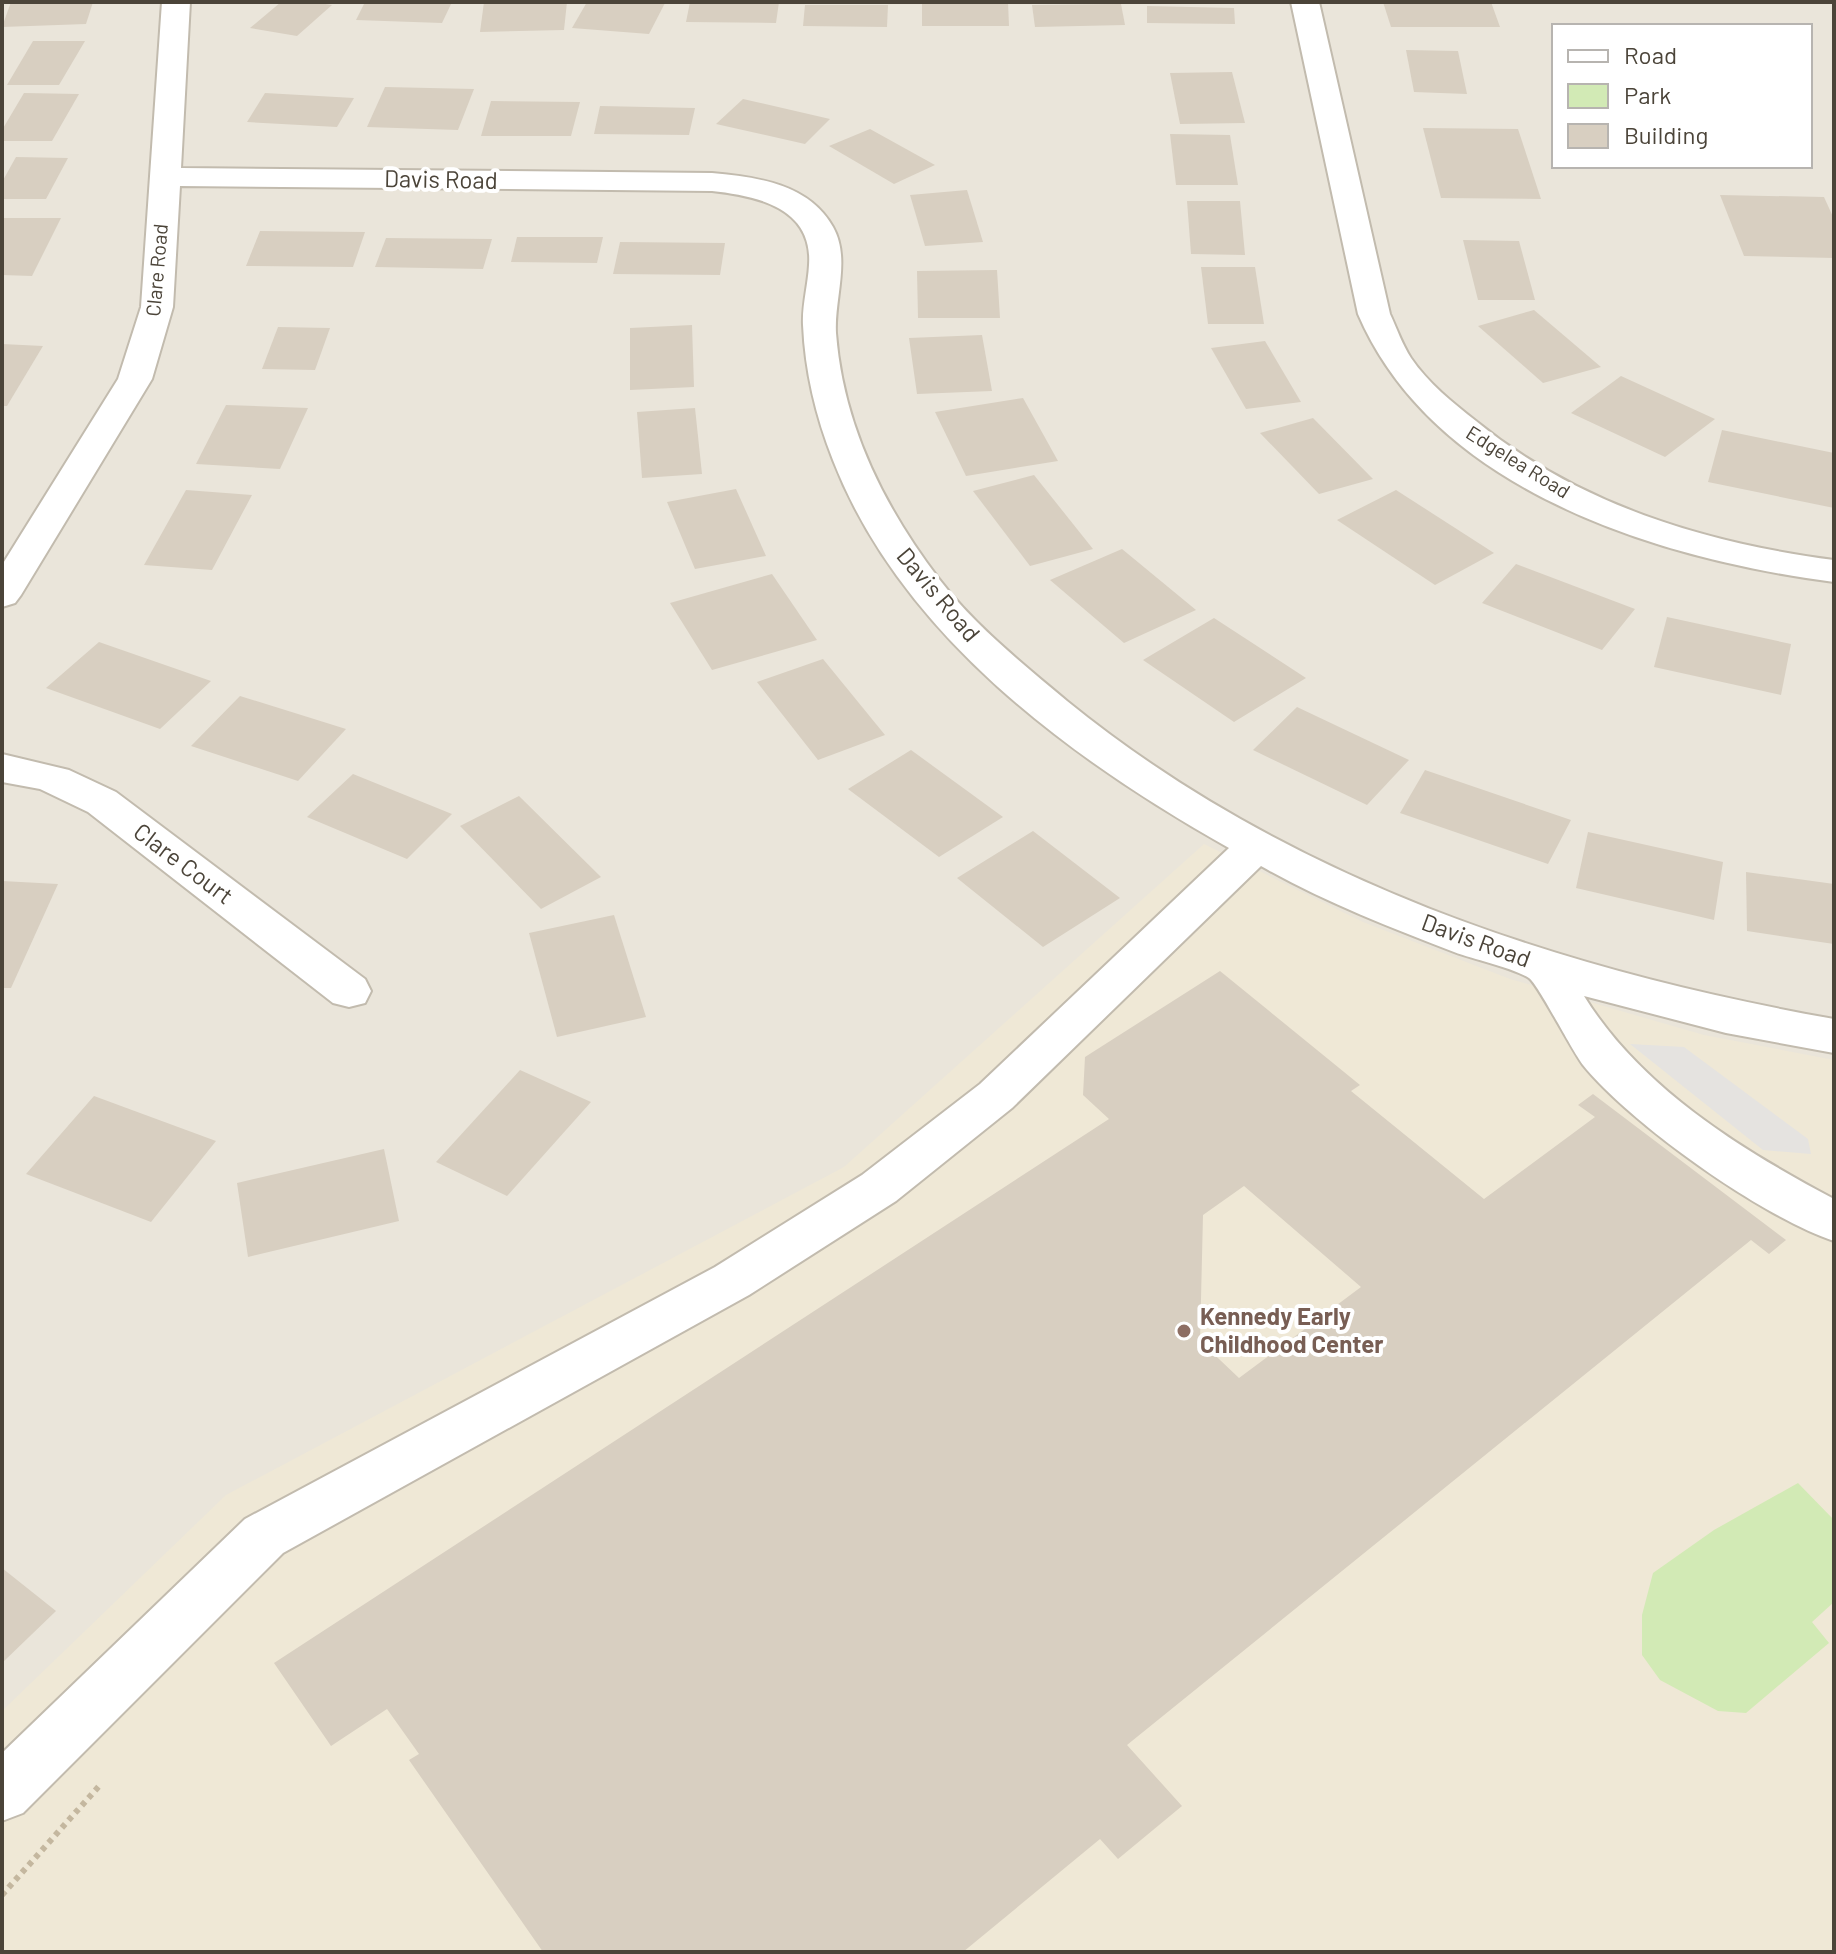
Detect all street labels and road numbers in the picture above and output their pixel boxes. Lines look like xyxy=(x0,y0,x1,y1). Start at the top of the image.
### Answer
street label: Davis Road xyxy=(384,163,498,194)
street label: Clare Road xyxy=(140,223,172,317)
street label: Edgelea Road xyxy=(1462,420,1575,503)
street label: Davis Road xyxy=(891,541,987,647)
street label: Clare Court xyxy=(129,816,239,910)
street label: Davis Road xyxy=(1418,907,1535,973)

